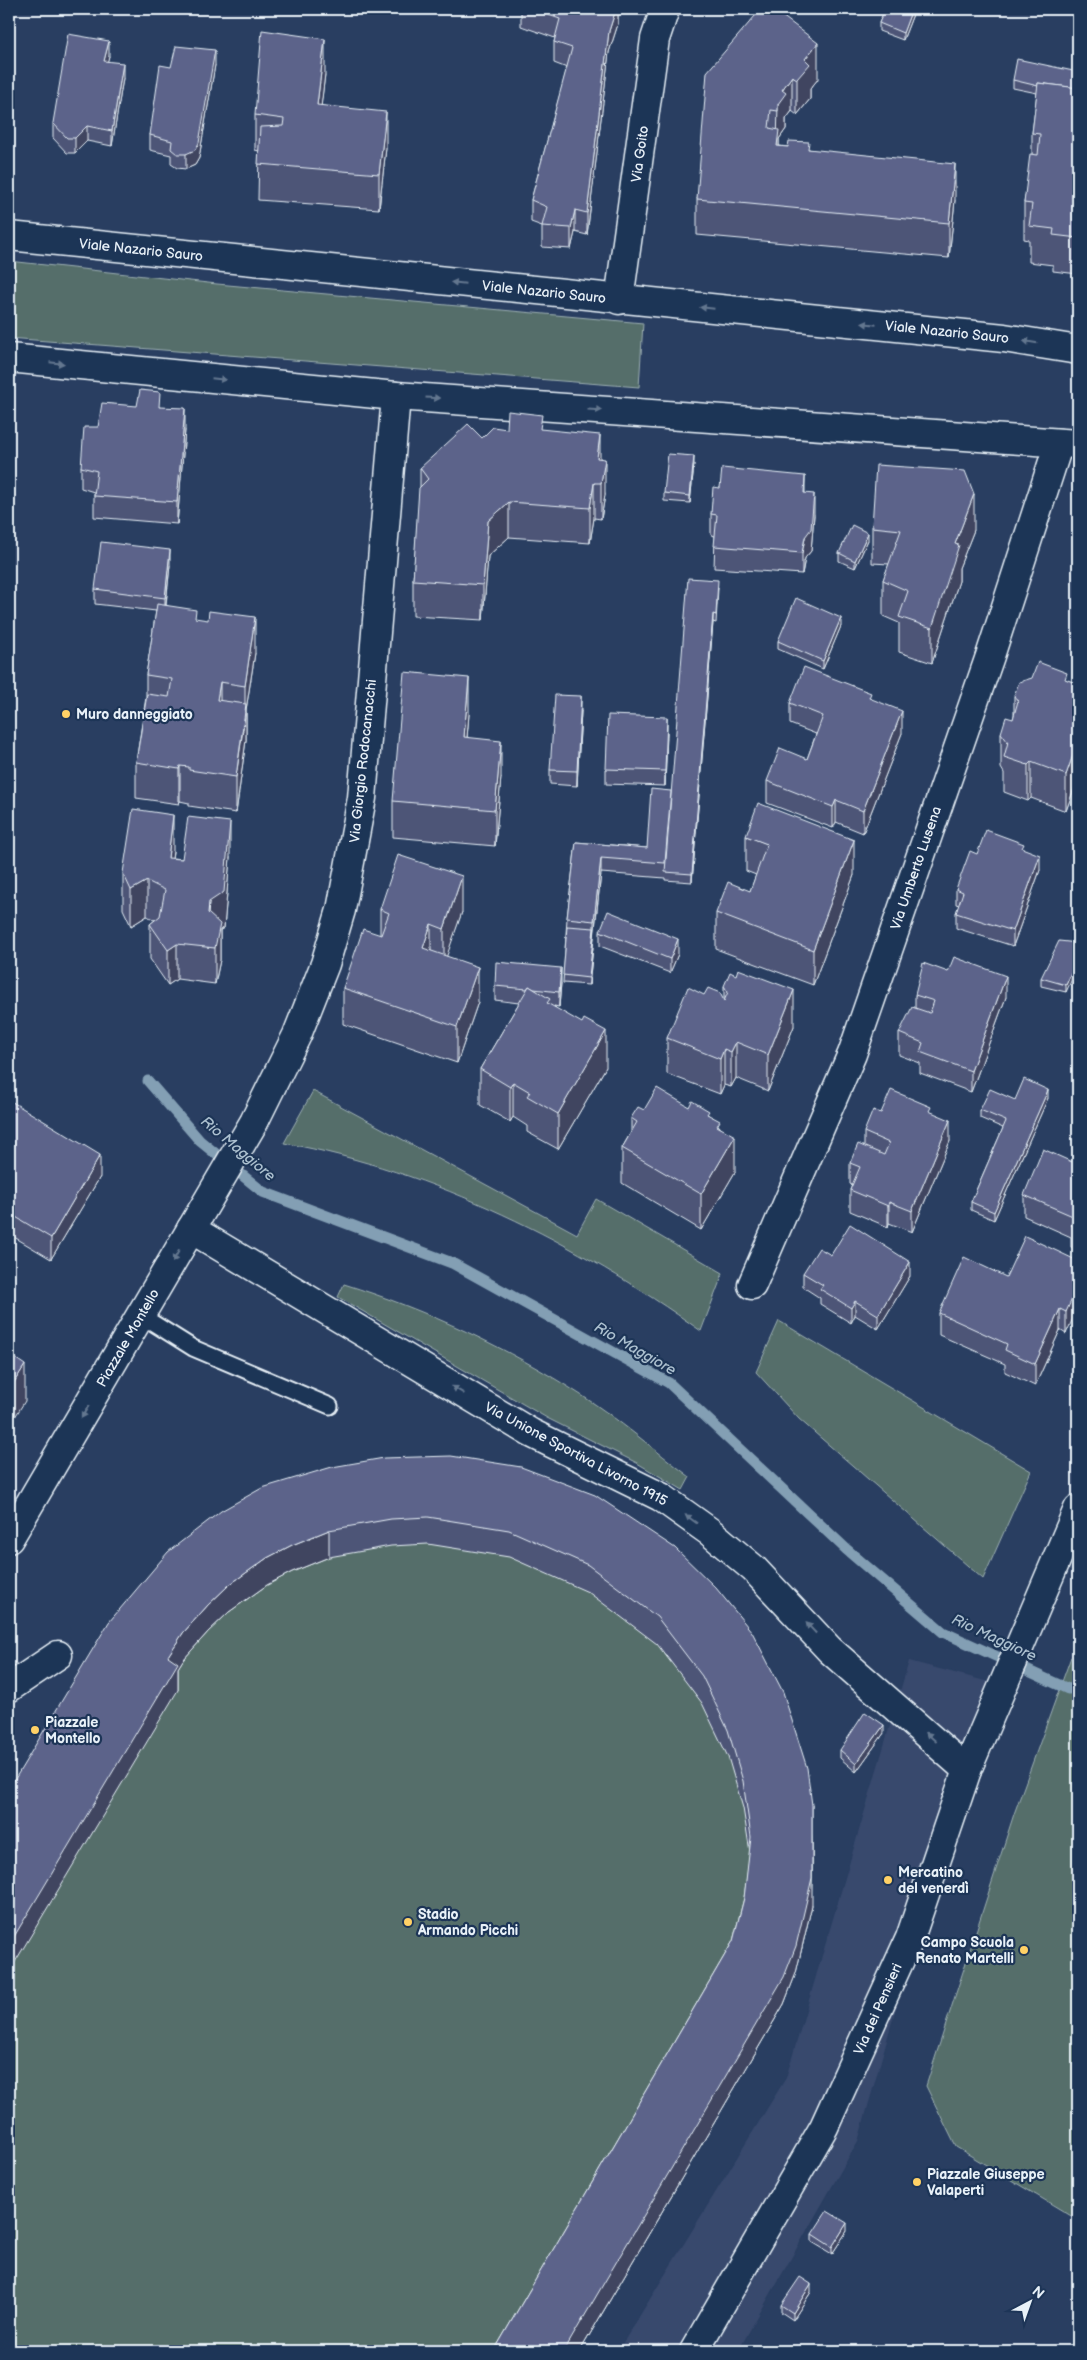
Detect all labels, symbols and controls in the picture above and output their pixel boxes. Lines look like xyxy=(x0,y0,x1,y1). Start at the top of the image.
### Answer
street label: Via Goito xyxy=(628,124,652,184)
street label: Viale Nazario Sauro xyxy=(78,235,204,265)
street label: Viale Nazario Sauro xyxy=(481,277,607,307)
one-way arrow xyxy=(450,279,466,287)
one-way arrow xyxy=(699,304,715,312)
street label: Viale Nazario Sauro xyxy=(884,317,1010,347)
one-way arrow xyxy=(860,320,876,328)
one-way arrow xyxy=(1022,337,1038,345)
one-way arrow xyxy=(50,359,66,367)
one-way arrow xyxy=(211,375,227,383)
one-way arrow xyxy=(425,395,441,403)
one-way arrow xyxy=(587,406,603,414)
street label: Via Giorgio Rodocanacchi xyxy=(346,678,380,844)
place label: Muro danneggiato xyxy=(76,706,193,723)
marker: Muro danneggiato xyxy=(60,708,72,720)
street label: Via Umberto Lusena xyxy=(887,804,945,932)
water label: Rio Maggiore xyxy=(197,1112,279,1186)
one-way arrow xyxy=(172,1249,180,1263)
street label: Piazzale Montello xyxy=(93,1286,163,1390)
water label: Rio Maggiore xyxy=(591,1318,680,1380)
one-way arrow xyxy=(451,1385,464,1394)
street label: Via Unione Sportiva Livorno 1915 xyxy=(482,1398,670,1510)
one-way arrow xyxy=(81,1405,90,1418)
one-way arrow xyxy=(685,1514,698,1524)
water label: Rio Maggiore xyxy=(949,1610,1040,1666)
one-way arrow xyxy=(805,1623,817,1635)
place label: Piazzale Montello xyxy=(45,1714,100,1747)
marker: Piazzale Montello xyxy=(29,1724,41,1736)
one-way arrow xyxy=(926,1731,938,1743)
place label: Mercatino del venerdì xyxy=(898,1864,969,1897)
marker: Mercatino del venerdì xyxy=(882,1874,894,1886)
place label: Stadio Armando Picchi xyxy=(417,1906,518,1939)
marker: Stadio Armando Picchi xyxy=(402,1916,414,1928)
place label: Campo Scuola Renato Martelli xyxy=(915,1934,1014,1967)
marker: Campo Scuola Renato Martelli xyxy=(1018,1944,1030,1956)
street label: Via dei Pensieri xyxy=(850,1961,906,2057)
place label: Piazzale Giuseppe Valaperti xyxy=(927,2166,1045,2199)
marker: Piazzale Giuseppe Valaperti xyxy=(911,2176,923,2188)
north arrow xyxy=(1004,2278,1054,2328)
text: N xyxy=(1029,2283,1048,2302)

